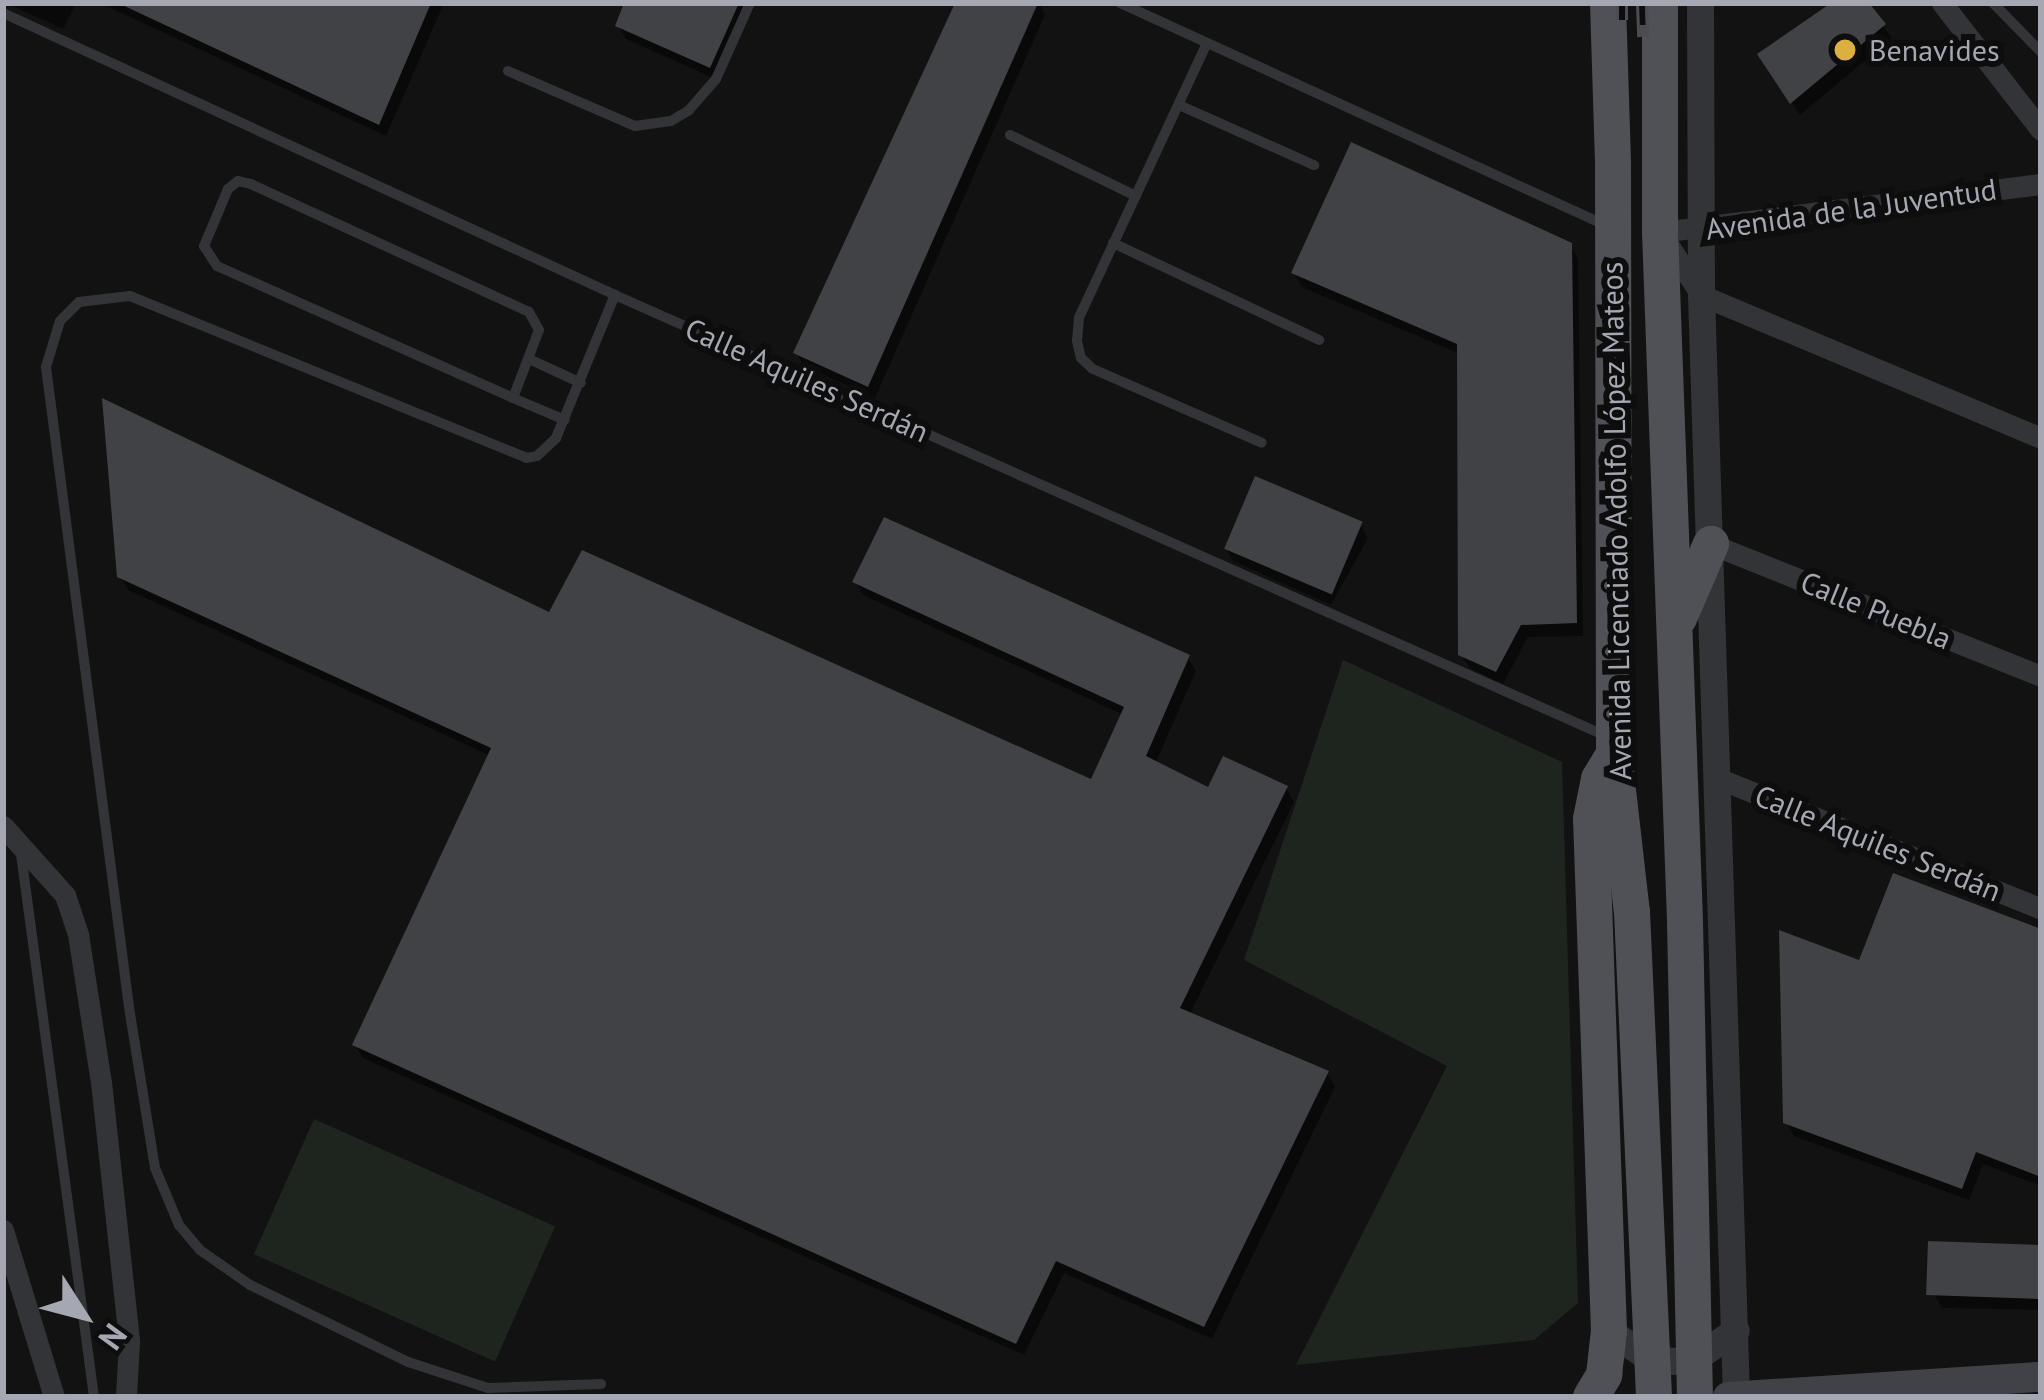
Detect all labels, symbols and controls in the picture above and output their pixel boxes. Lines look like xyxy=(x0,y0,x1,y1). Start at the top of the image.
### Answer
place label: Benavides xyxy=(1869,32,2000,68)
marker: Benavides xyxy=(1832,37,1858,63)
street label: Avenida de la Juventud xyxy=(1703,171,1999,247)
street label: Avenida Licenciado Adolfo López Mateos xyxy=(1593,261,1639,781)
street label: Calle Aquiles Serdán xyxy=(679,310,935,450)
street label: Calle Puebla xyxy=(1795,563,1957,657)
street label: Calle Aquiles Serdán xyxy=(1749,777,2007,909)
north arrow xyxy=(24,1256,144,1376)
text: N xyxy=(90,1316,137,1359)

